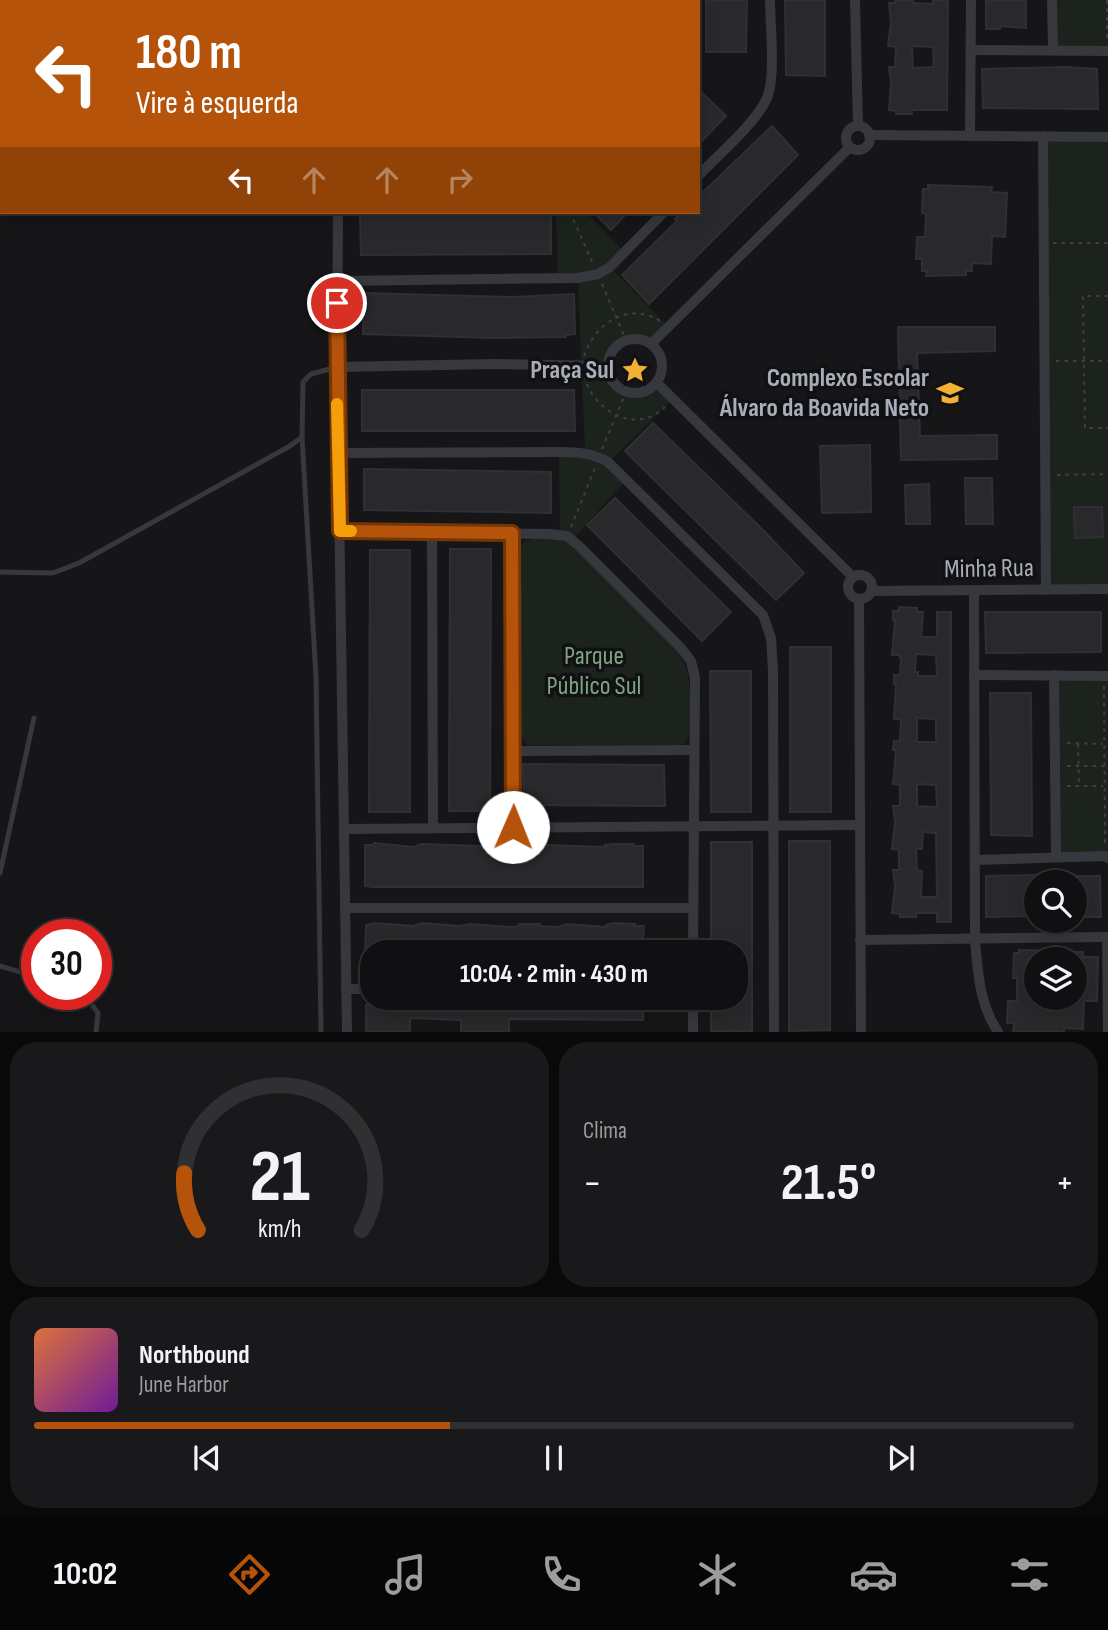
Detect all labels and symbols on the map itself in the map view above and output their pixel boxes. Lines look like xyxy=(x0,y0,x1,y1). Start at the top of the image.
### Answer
pin xyxy=(307,273,367,333)
place label: Praça Sul xyxy=(530,355,614,386)
place icon: Praça Sul xyxy=(620,355,650,385)
place label: Complexo Escolar Álvaro da Boavida Neto xyxy=(719,363,929,424)
school or university icon: Complexo Escolar Álvaro da Boavida Neto xyxy=(935,378,965,408)
street label: Minha Rua xyxy=(944,553,1034,585)
park label: Parque Público Sul xyxy=(547,641,641,702)
position arrow xyxy=(476,790,550,864)
speed limit sign: 30 xyxy=(21,919,112,1010)

